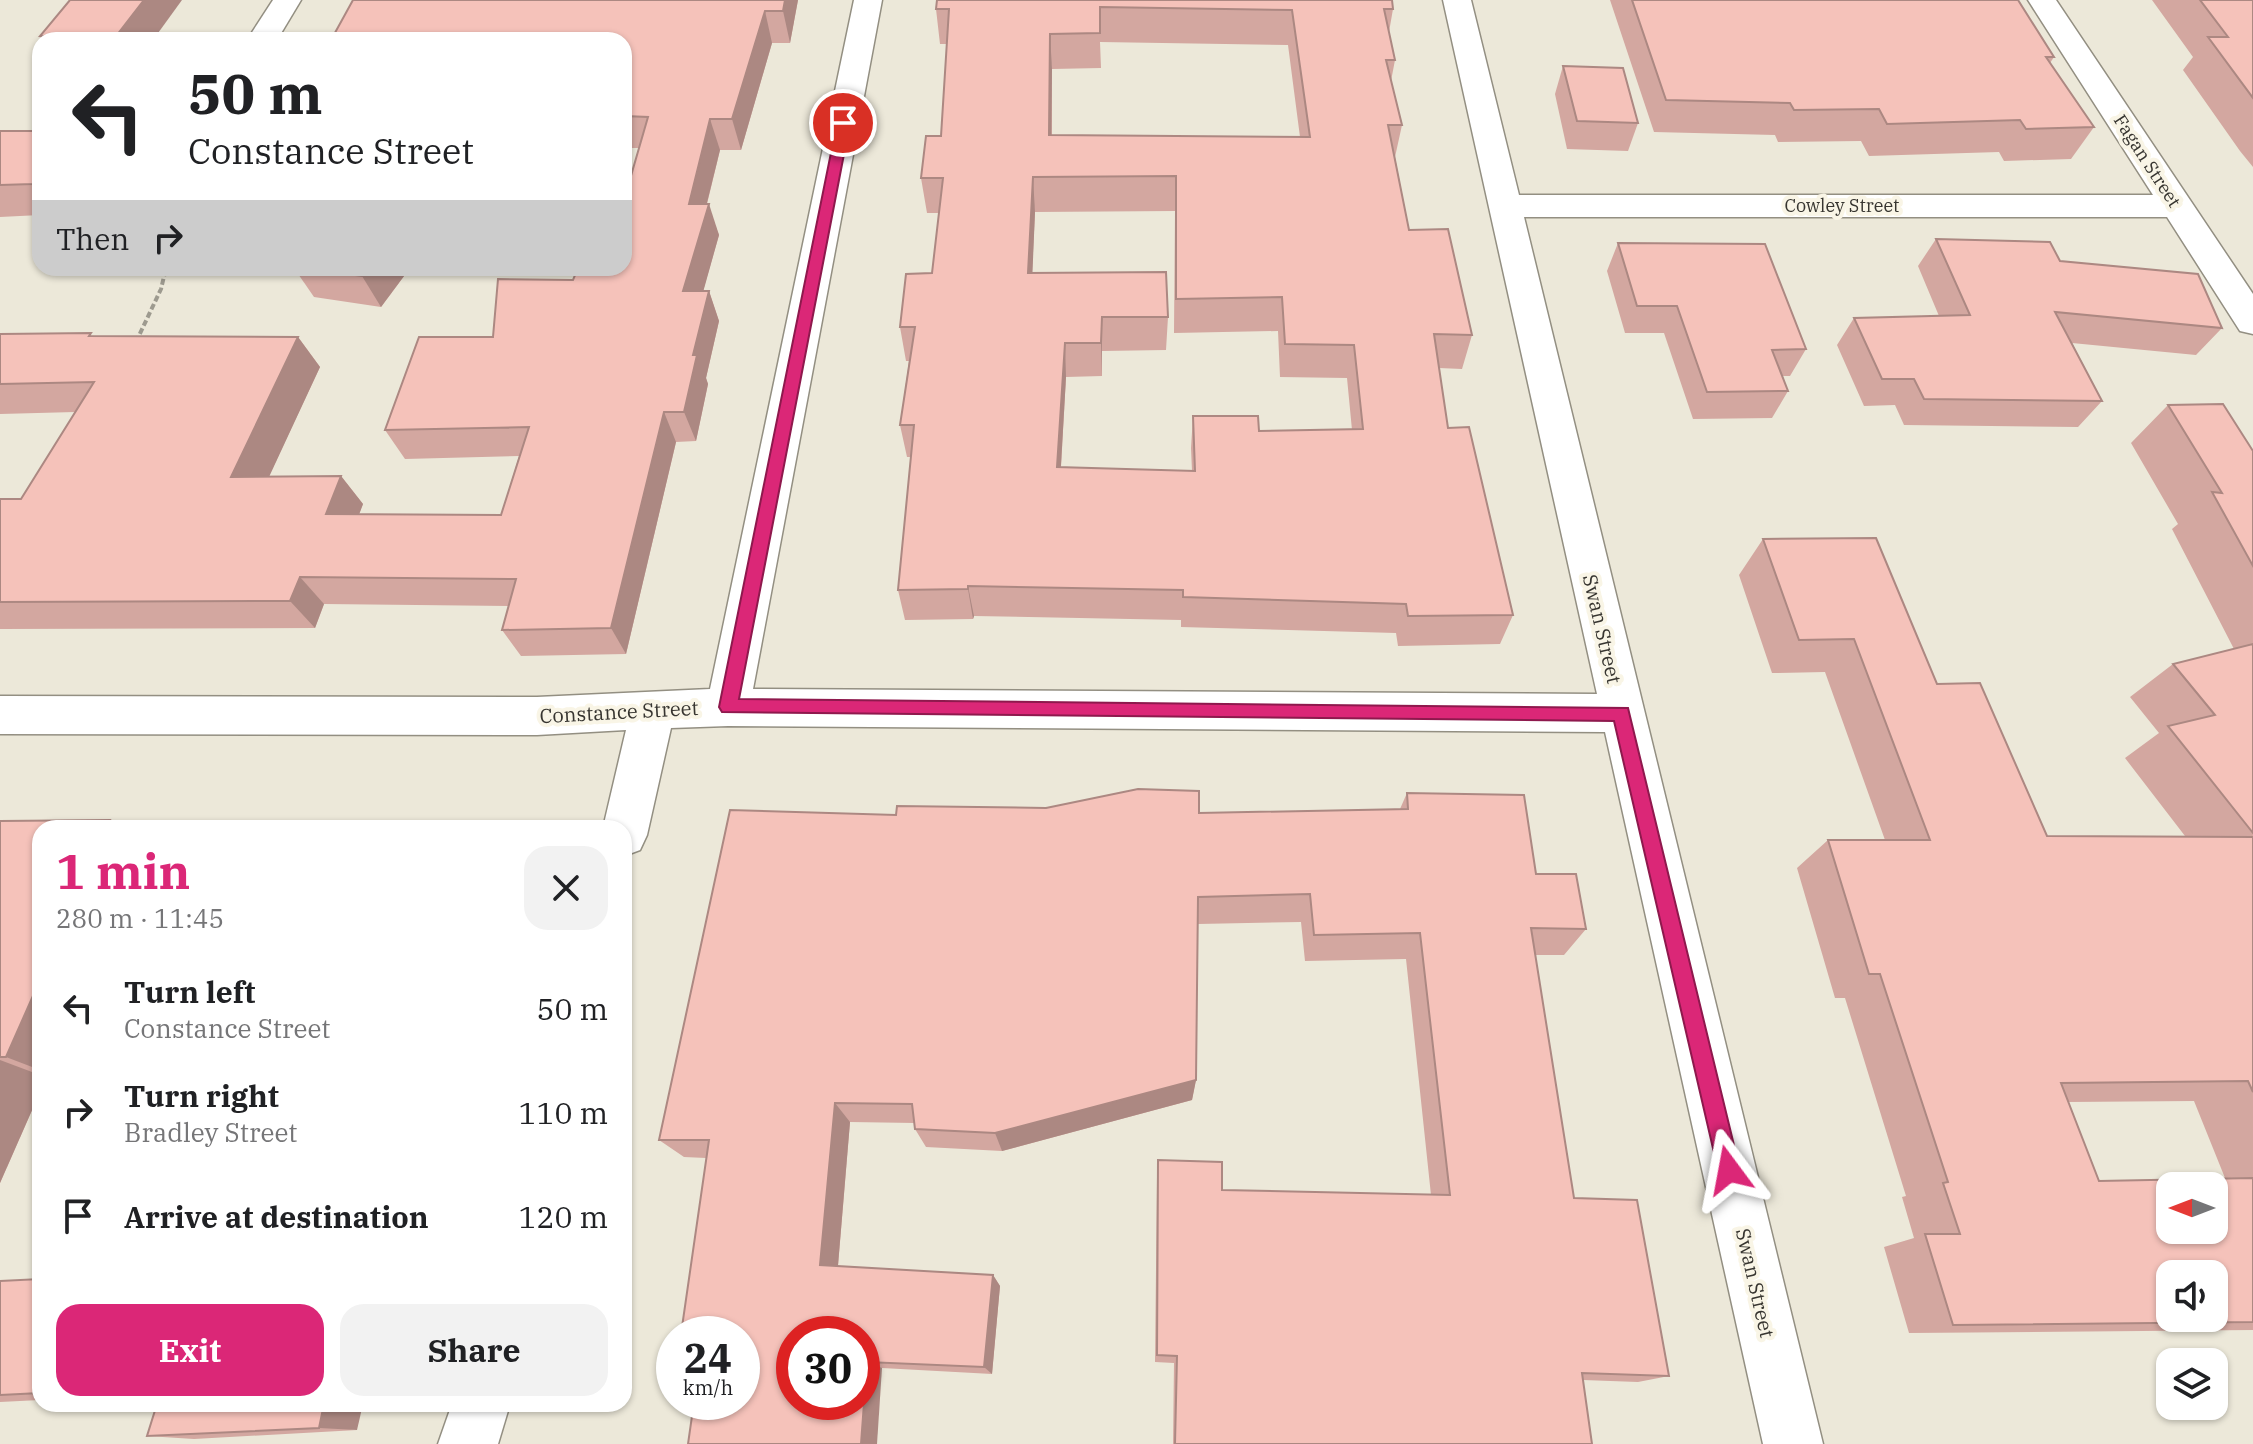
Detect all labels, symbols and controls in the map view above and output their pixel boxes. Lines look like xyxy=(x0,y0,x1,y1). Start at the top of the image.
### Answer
text: 50 m xyxy=(188,57,323,129)
icon: left xyxy=(56,64,160,168)
pin xyxy=(809,89,877,157)
icon: arrive xyxy=(821,101,865,145)
street label: Fagan Street xyxy=(2109,110,2186,211)
text: Constance Street xyxy=(188,127,474,174)
street label: Cowley Street xyxy=(1785,194,1899,217)
icon: right xyxy=(146,216,190,260)
text: Then xyxy=(56,219,130,258)
street label: Swan Street xyxy=(1577,571,1628,686)
street label: Constance Street xyxy=(539,694,699,729)
text: 1 min xyxy=(56,840,190,902)
button: close xyxy=(524,846,608,930)
text: 280 m · 11:45 xyxy=(56,901,224,935)
text: Turn left xyxy=(124,972,256,1011)
icon: left xyxy=(56,986,100,1030)
text: 50 m xyxy=(536,989,608,1028)
text: Constance Street xyxy=(124,1011,331,1045)
text: Turn right xyxy=(124,1076,279,1115)
icon: right xyxy=(56,1090,100,1134)
text: 110 m xyxy=(518,1093,608,1132)
text: Bradley Street xyxy=(124,1115,298,1149)
position arrow xyxy=(1687,1128,1771,1212)
north arrow xyxy=(2156,1172,2228,1244)
map controls xyxy=(2156,1172,2228,1420)
icon: arrive xyxy=(56,1194,100,1238)
text: Arrive at destination xyxy=(124,1197,429,1236)
text: 120 m xyxy=(518,1197,608,1236)
street label: Swan Street xyxy=(1730,1225,1781,1340)
button: sound xyxy=(2156,1260,2228,1332)
button: Exit xyxy=(56,1304,324,1396)
button: Share xyxy=(340,1304,608,1396)
speed limit sign: 30 xyxy=(776,1316,880,1420)
text: 24 xyxy=(684,1332,732,1384)
button: layers xyxy=(2156,1348,2228,1420)
text: km/h xyxy=(683,1374,733,1401)

